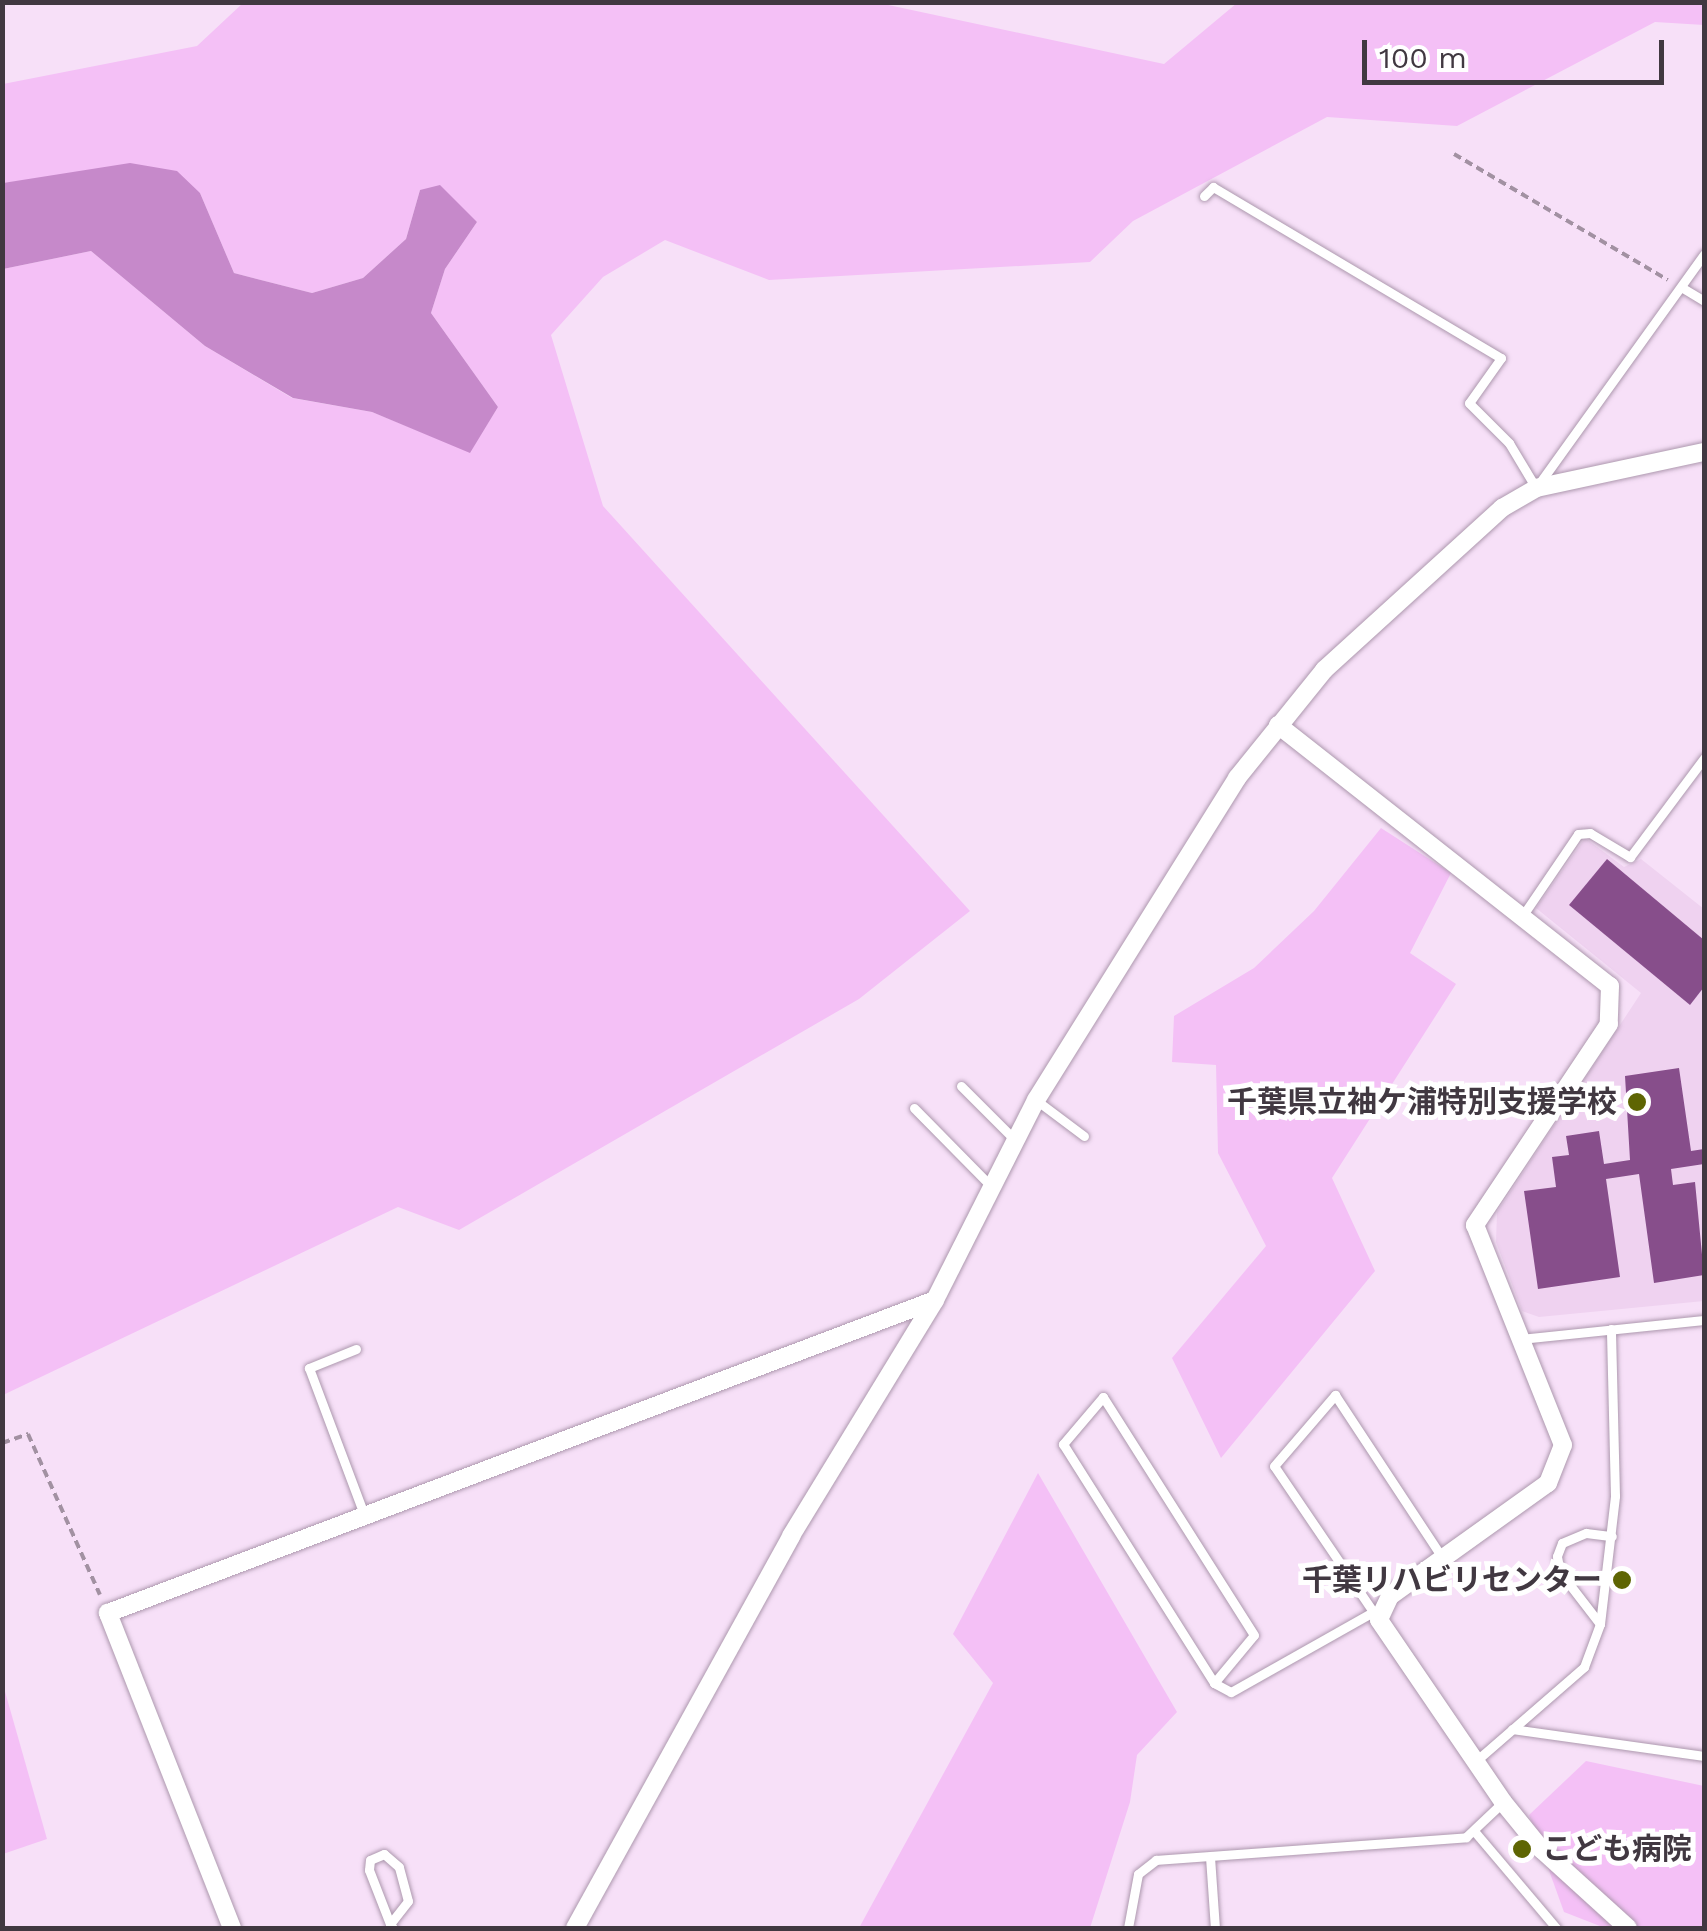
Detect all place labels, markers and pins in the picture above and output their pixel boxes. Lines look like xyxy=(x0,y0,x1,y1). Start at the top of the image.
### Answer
place label: 千葉県立袖ケ浦特別支援学校 xyxy=(1227,1084,1617,1120)
marker: 千葉県立袖ケ浦特別支援学校 xyxy=(1626,1091,1648,1113)
place label: 千葉リハビリセンター xyxy=(1302,1562,1602,1598)
marker: 千葉リハビリセンター xyxy=(1611,1569,1633,1591)
place label: こども病院 xyxy=(1542,1831,1692,1867)
marker: こども病院 xyxy=(1511,1838,1533,1860)

